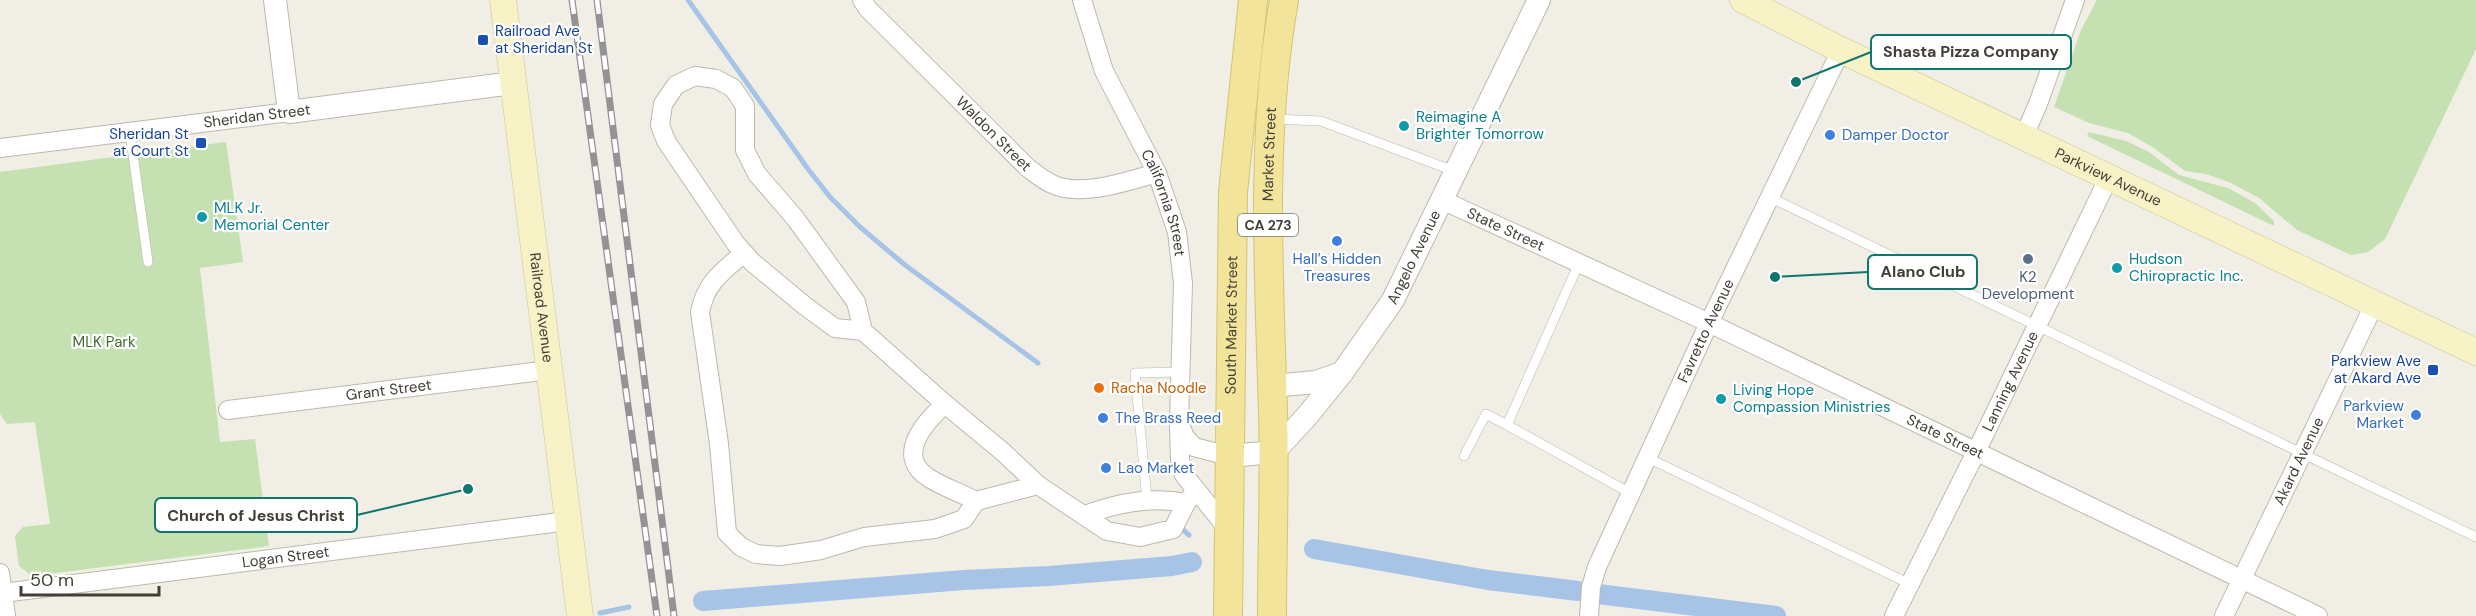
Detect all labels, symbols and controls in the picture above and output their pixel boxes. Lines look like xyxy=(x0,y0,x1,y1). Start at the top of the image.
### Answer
place label: Railroad Ave at Sheridan St xyxy=(495,21,593,58)
marker: Railroad Ave at Sheridan St xyxy=(476,33,490,47)
callout: Shasta Pizza Company xyxy=(1871,35,2071,69)
text: Shasta Pizza Company xyxy=(1883,41,2059,62)
street label: Waldon Street xyxy=(952,92,1036,176)
street label: Sheridan Street xyxy=(202,99,312,132)
street label: Market Street xyxy=(1258,106,1281,201)
place label: Reimagine A Brighter Tomorrow xyxy=(1416,107,1545,144)
marker: Reimagine A Brighter Tomorrow xyxy=(1397,119,1411,133)
place label: Sheridan St at Court St xyxy=(109,124,189,161)
place label: Damper Doctor xyxy=(1842,125,1949,145)
marker: Damper Doctor xyxy=(1823,128,1837,142)
marker: Sheridan St at Court St xyxy=(194,136,208,150)
street label: Parkview Avenue xyxy=(2052,143,2165,211)
street label: California Street xyxy=(1136,146,1190,258)
place label: MLK Jr. Memorial Center xyxy=(214,198,330,235)
street label: State Street xyxy=(1464,203,1548,256)
street label: Angelo Avenue xyxy=(1382,207,1445,308)
marker: MLK Jr. Memorial Center xyxy=(195,210,209,224)
road number: CA 273 xyxy=(1238,214,1298,236)
marker: Hall’s Hidden Treasures xyxy=(1330,234,1344,248)
place label: Hall’s Hidden Treasures xyxy=(1293,249,1381,286)
place label: Hudson Chiropractic Inc. xyxy=(2129,249,2243,286)
street label: Railroad Avenue xyxy=(525,251,558,364)
marker: K2 Development xyxy=(2021,252,2035,266)
street label: South Market Street xyxy=(1221,255,1242,395)
callout: Alano Club xyxy=(1868,255,1977,289)
text: Alano Club xyxy=(1881,261,1965,282)
marker: Hudson Chiropractic Inc. xyxy=(2110,261,2124,275)
place label: K2 Development xyxy=(1982,267,2074,304)
street label: Favretto Avenue xyxy=(1673,276,1739,386)
street label: Lanning Avenue xyxy=(1978,328,2043,435)
park label: MLK Park xyxy=(73,332,136,352)
place label: Parkview Ave at Akard Ave xyxy=(2331,351,2421,388)
marker: Parkview Ave at Akard Ave xyxy=(2426,363,2440,377)
street label: Grant Street xyxy=(345,375,433,405)
place label: Racha Noodle xyxy=(1111,378,1207,398)
place label: Living Hope Compassion Ministries xyxy=(1733,380,1890,417)
marker: Racha Noodle xyxy=(1092,381,1106,395)
marker: Living Hope Compassion Ministries xyxy=(1714,392,1728,406)
place label: Parkview Market xyxy=(2343,396,2405,433)
place label: The Brass Reed xyxy=(1115,408,1221,428)
marker: Parkview Market xyxy=(2409,408,2423,422)
street label: State Street xyxy=(1903,410,1987,464)
marker: The Brass Reed xyxy=(1096,411,1110,425)
street label: Akard Avenue xyxy=(2269,414,2328,508)
place label: Lao Market xyxy=(1118,458,1195,478)
marker: Lao Market xyxy=(1099,461,1113,475)
callout: Church of Jesus Christ xyxy=(155,498,357,532)
text: Church of Jesus Christ xyxy=(167,505,345,526)
street label: Logan Street xyxy=(241,541,331,572)
scale bar xyxy=(21,559,159,597)
text: 50 m xyxy=(30,568,74,592)

